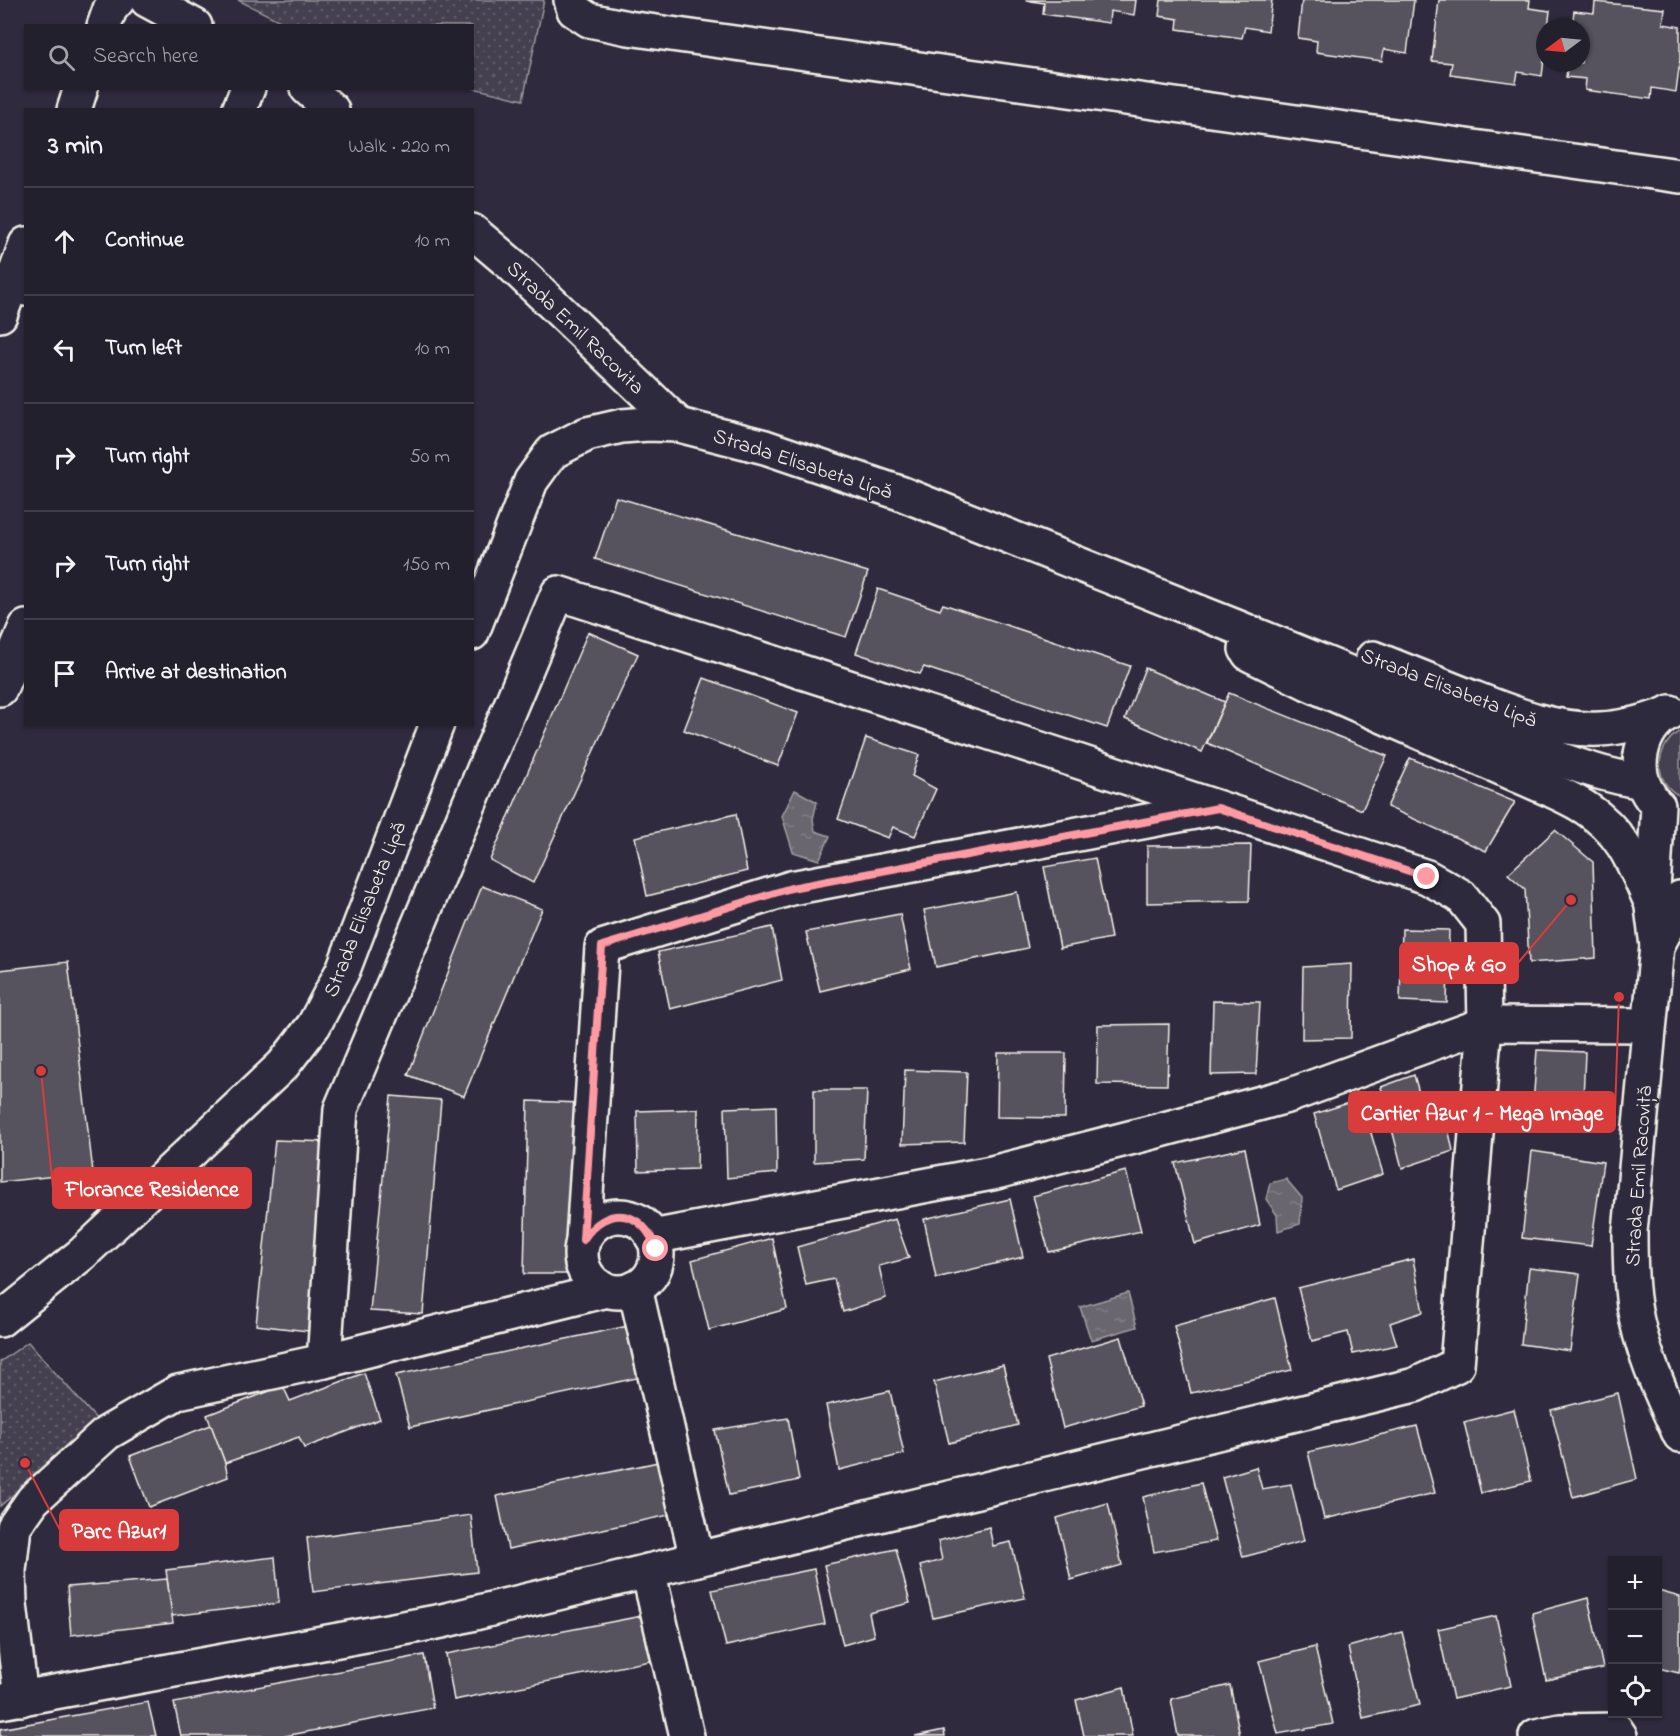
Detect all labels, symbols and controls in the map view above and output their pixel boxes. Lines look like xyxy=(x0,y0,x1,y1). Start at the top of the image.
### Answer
north arrow xyxy=(1536,18,1590,72)
search box xyxy=(24,24,474,90)
icon: search xyxy=(45,41,78,74)
text: Search here xyxy=(93,41,198,73)
text: 3 min xyxy=(48,128,103,166)
text: Walk · 220 m xyxy=(348,133,450,162)
icon: ahead xyxy=(48,225,81,258)
text: Continue xyxy=(105,225,184,257)
text: 10 m xyxy=(414,227,450,256)
street label: Strada Emil Racovita xyxy=(499,254,650,402)
icon: left xyxy=(48,333,81,366)
text: Turn left xyxy=(105,333,182,365)
text: 10 m xyxy=(414,335,450,364)
street label: Strada Elisabeta Lipă xyxy=(709,422,896,508)
icon: right xyxy=(48,441,81,474)
text: Turn right xyxy=(105,441,190,473)
text: 50 m xyxy=(409,443,450,472)
icon: right xyxy=(48,549,81,582)
text: Turn right xyxy=(105,549,190,581)
text: 150 m xyxy=(403,551,450,580)
street label: Strada Elisabeta Lipă xyxy=(1356,641,1541,736)
icon: arrive xyxy=(48,657,81,690)
text: Arrive at destination xyxy=(105,657,287,689)
street label: Strada Elisabeta Lipă xyxy=(317,817,415,1002)
route end xyxy=(1413,863,1439,889)
callout: Shop & Go xyxy=(1400,943,1518,983)
text: Shop & Go xyxy=(1412,950,1506,982)
street label: Strada Emil Racoviță xyxy=(1619,1084,1661,1268)
callout: Cartier Azur 1 - Mega Image xyxy=(1349,1092,1615,1132)
text: Cartier Azur 1 - Mega Image xyxy=(1361,1099,1604,1132)
callout: Florance Residence xyxy=(53,1168,251,1208)
text: Florance Residence xyxy=(64,1175,240,1207)
route start xyxy=(642,1235,668,1261)
callout: Parc Azur1 xyxy=(60,1510,178,1550)
text: Parc Azur1 xyxy=(72,1517,166,1549)
map controls xyxy=(1608,1556,1662,1718)
button: + xyxy=(1608,1556,1662,1610)
button: − xyxy=(1608,1610,1662,1664)
button: locate xyxy=(1608,1664,1662,1718)

